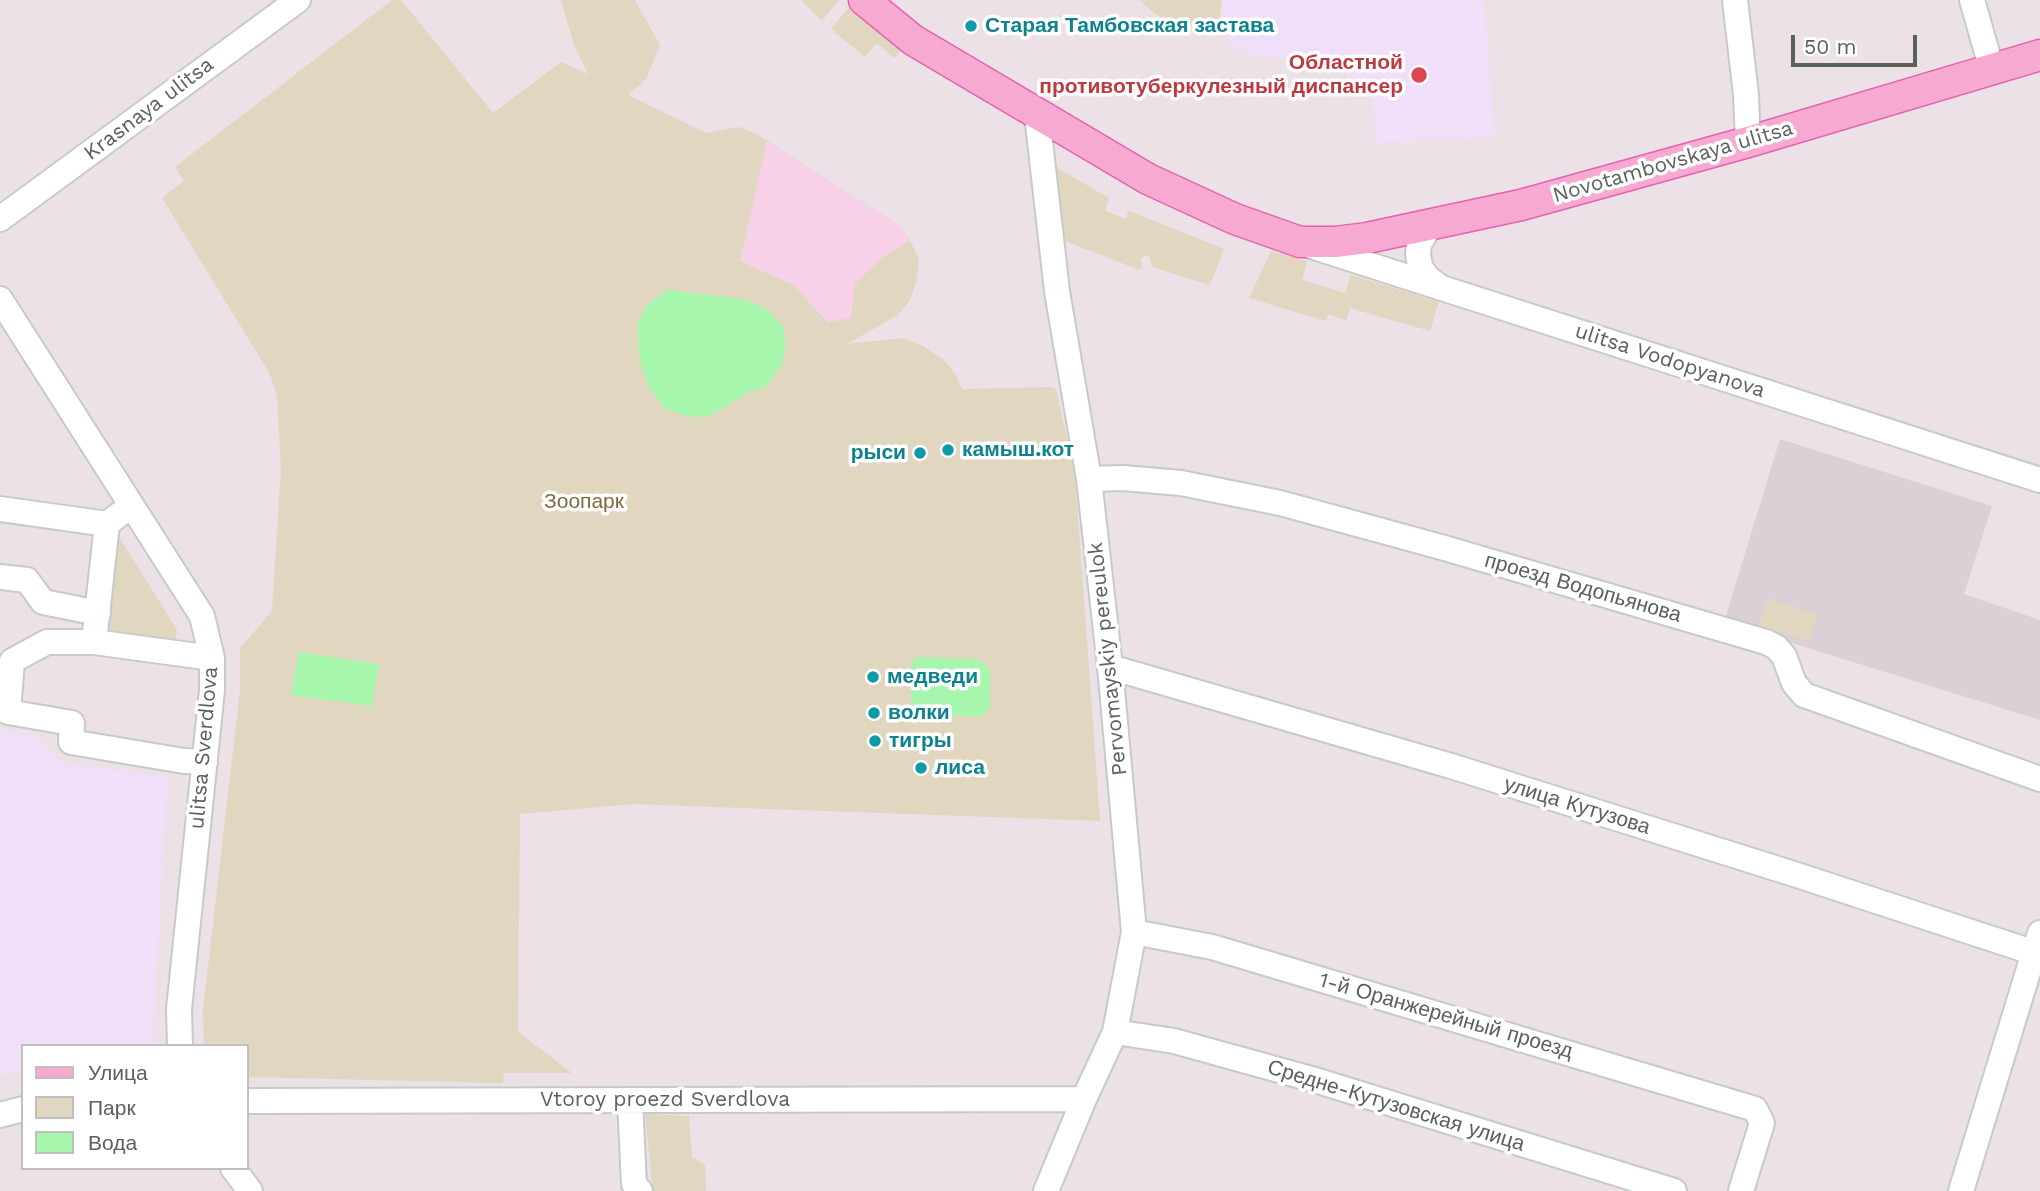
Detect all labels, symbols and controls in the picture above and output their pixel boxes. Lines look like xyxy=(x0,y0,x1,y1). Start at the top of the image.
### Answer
place label: Старая Тамбовская застава xyxy=(985,13,1274,39)
marker: Старая Тамбовская застава xyxy=(963,18,979,34)
scale bar xyxy=(1795,21,1921,65)
text: 50 m xyxy=(1804,34,1856,59)
place label: Областной противотуберкулезный диспансер xyxy=(1039,50,1403,100)
street label: Krasnaya ulitsa xyxy=(79,52,219,166)
marker: Областной противотуберкулезный диспансер xyxy=(1409,65,1429,85)
street label: Novotambovskaya ulitsa xyxy=(1550,116,1796,208)
street label: ulitsa Vodopyanova xyxy=(1572,318,1768,404)
place label: камыш.кот xyxy=(962,437,1074,463)
place label: рыси xyxy=(851,440,906,466)
marker: камыш.кот xyxy=(940,442,956,458)
marker: рыси xyxy=(912,445,928,461)
park label: Зоопарк xyxy=(544,489,624,515)
street label: Pervomayskiy pereulok xyxy=(1083,541,1133,777)
street label: проезд Водопьянова xyxy=(1482,548,1684,628)
place label: медведи xyxy=(887,664,978,690)
street label: ulitsa Sverdlova xyxy=(184,666,224,830)
marker: медведи xyxy=(865,669,881,685)
place label: волки xyxy=(888,700,950,726)
marker: волки xyxy=(866,705,882,721)
place label: тигры xyxy=(889,728,952,754)
marker: тигры xyxy=(867,733,883,749)
place label: лиса xyxy=(935,755,985,781)
marker: лиса xyxy=(913,760,929,776)
street label: улица Кутузова xyxy=(1501,772,1653,840)
street label: 1-й Оранжерейный проезд xyxy=(1316,968,1576,1064)
legend xyxy=(21,1044,248,1170)
street label: Средне-Кутузовская улица xyxy=(1264,1055,1528,1157)
text: Улица xyxy=(88,1060,148,1085)
street label: Vtoroy proezd Sverdlova xyxy=(540,1087,790,1113)
text: Парк xyxy=(88,1095,136,1120)
text: Вода xyxy=(88,1130,137,1155)

